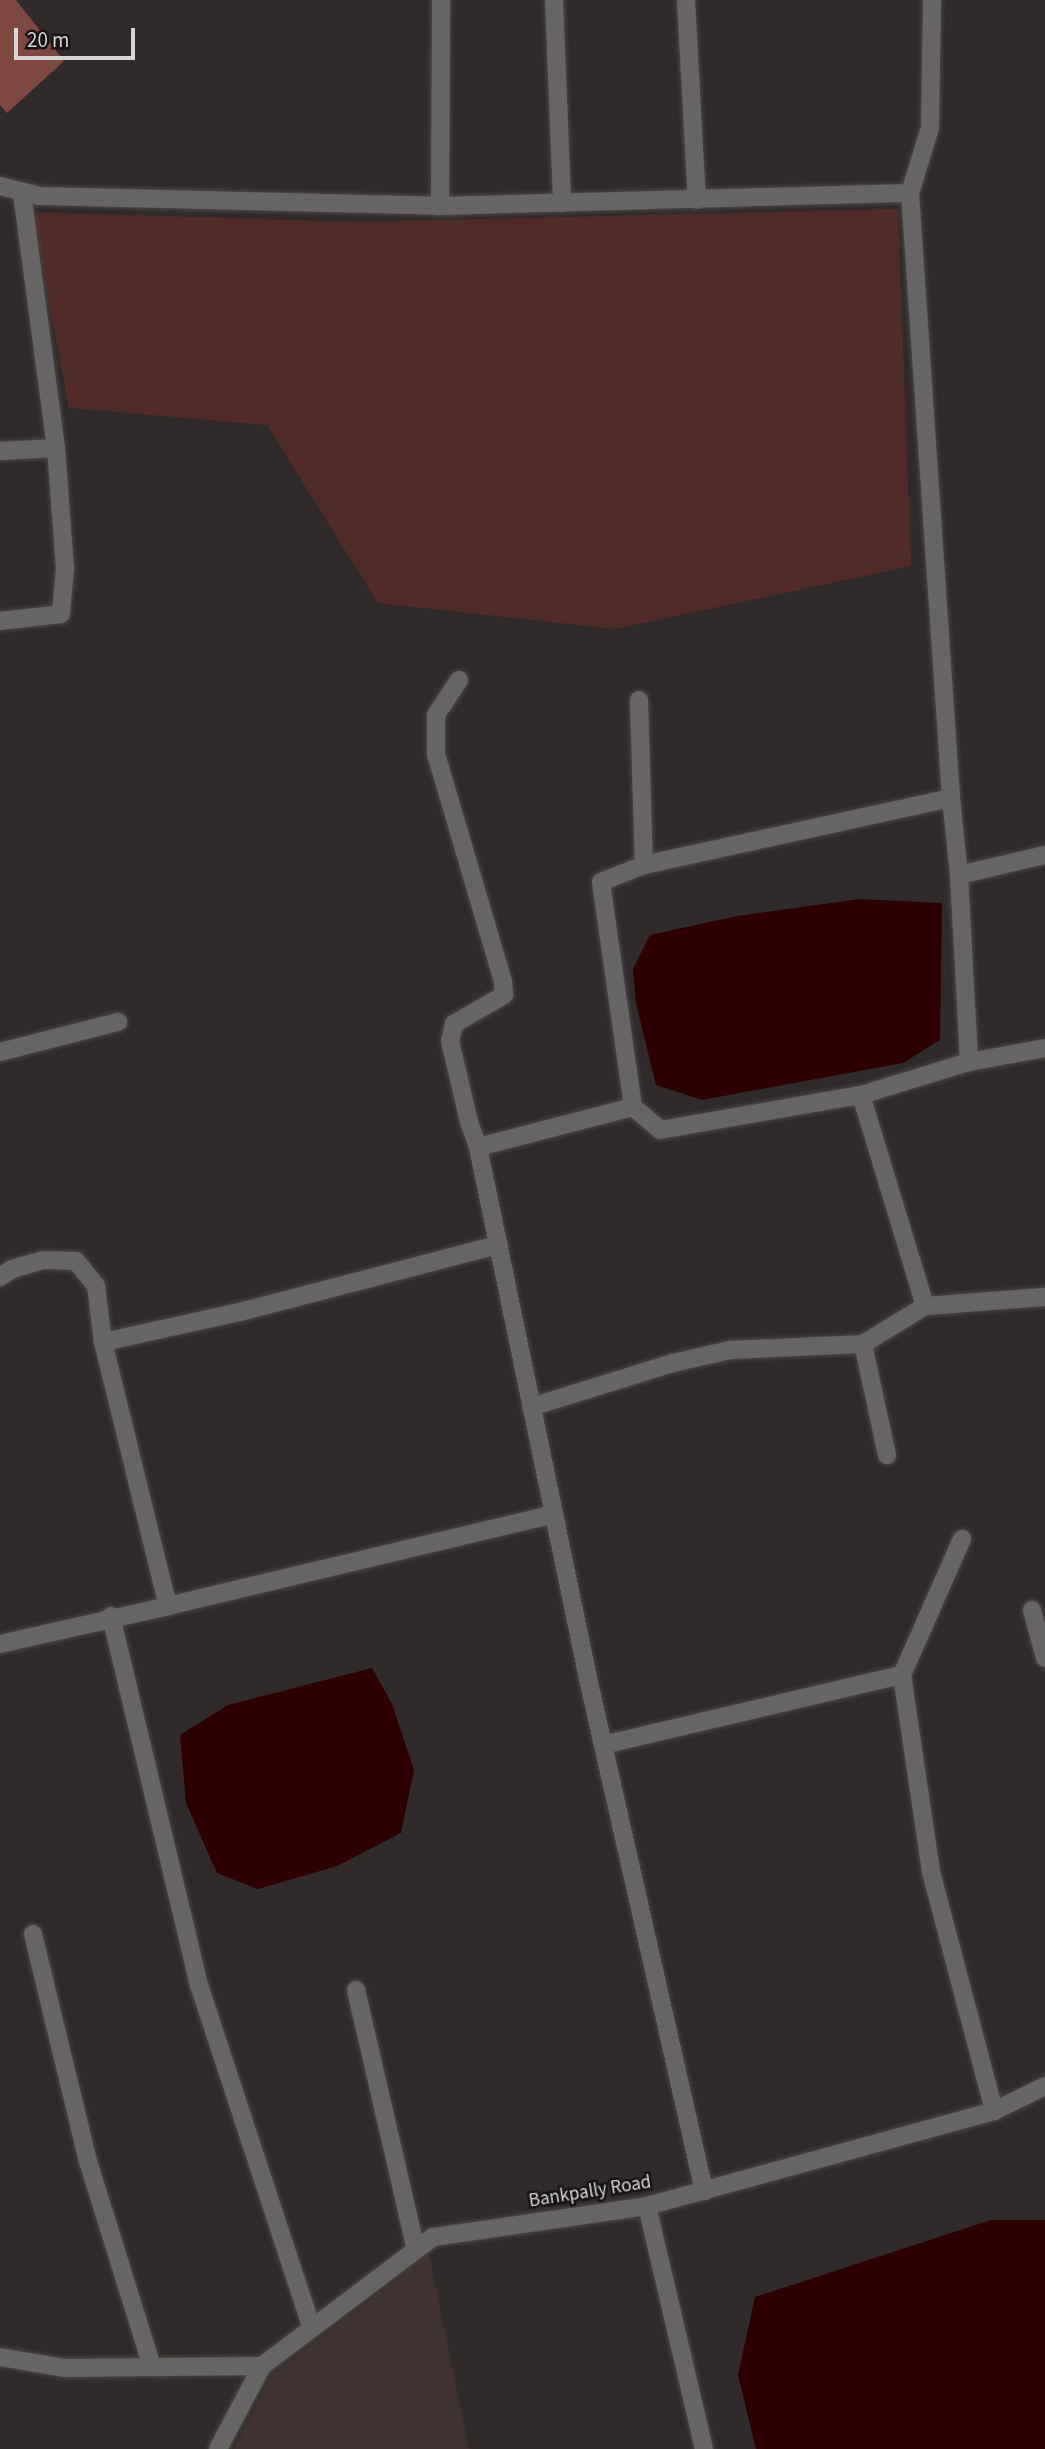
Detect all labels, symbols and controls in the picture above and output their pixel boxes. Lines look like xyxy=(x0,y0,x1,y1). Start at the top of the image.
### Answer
scale bar xyxy=(18,14,138,58)
text: 20 m xyxy=(27,25,69,55)
street label: Bankpally Road xyxy=(527,2171,653,2213)

